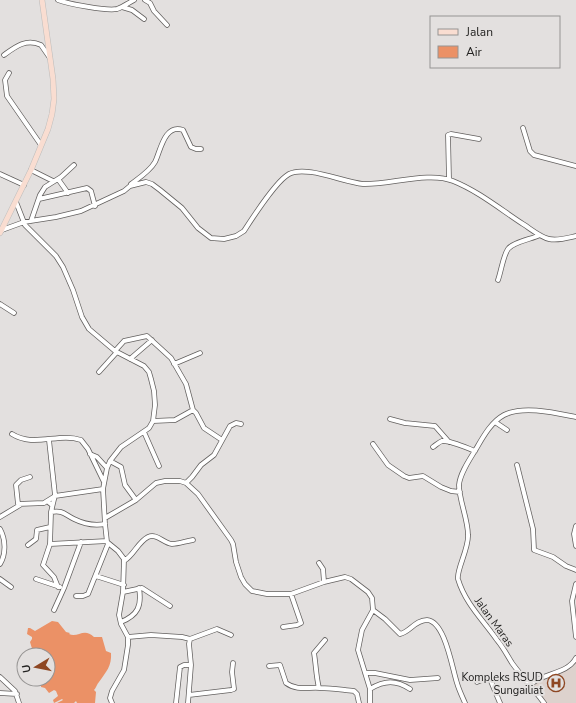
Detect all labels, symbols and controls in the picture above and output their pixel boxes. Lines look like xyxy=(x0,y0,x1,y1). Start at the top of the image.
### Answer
legend xyxy=(430,16,560,68)
text: Jalan xyxy=(465,24,493,40)
text: Air xyxy=(466,44,483,60)
street label: Jalan Maras xyxy=(470,593,517,650)
north arrow xyxy=(16,647,56,687)
text: U xyxy=(19,663,35,674)
place label: Kompleks RSUD Sungailiat xyxy=(461,670,543,698)
hospital icon: Kompleks RSUD Sungailiat xyxy=(546,673,566,693)

